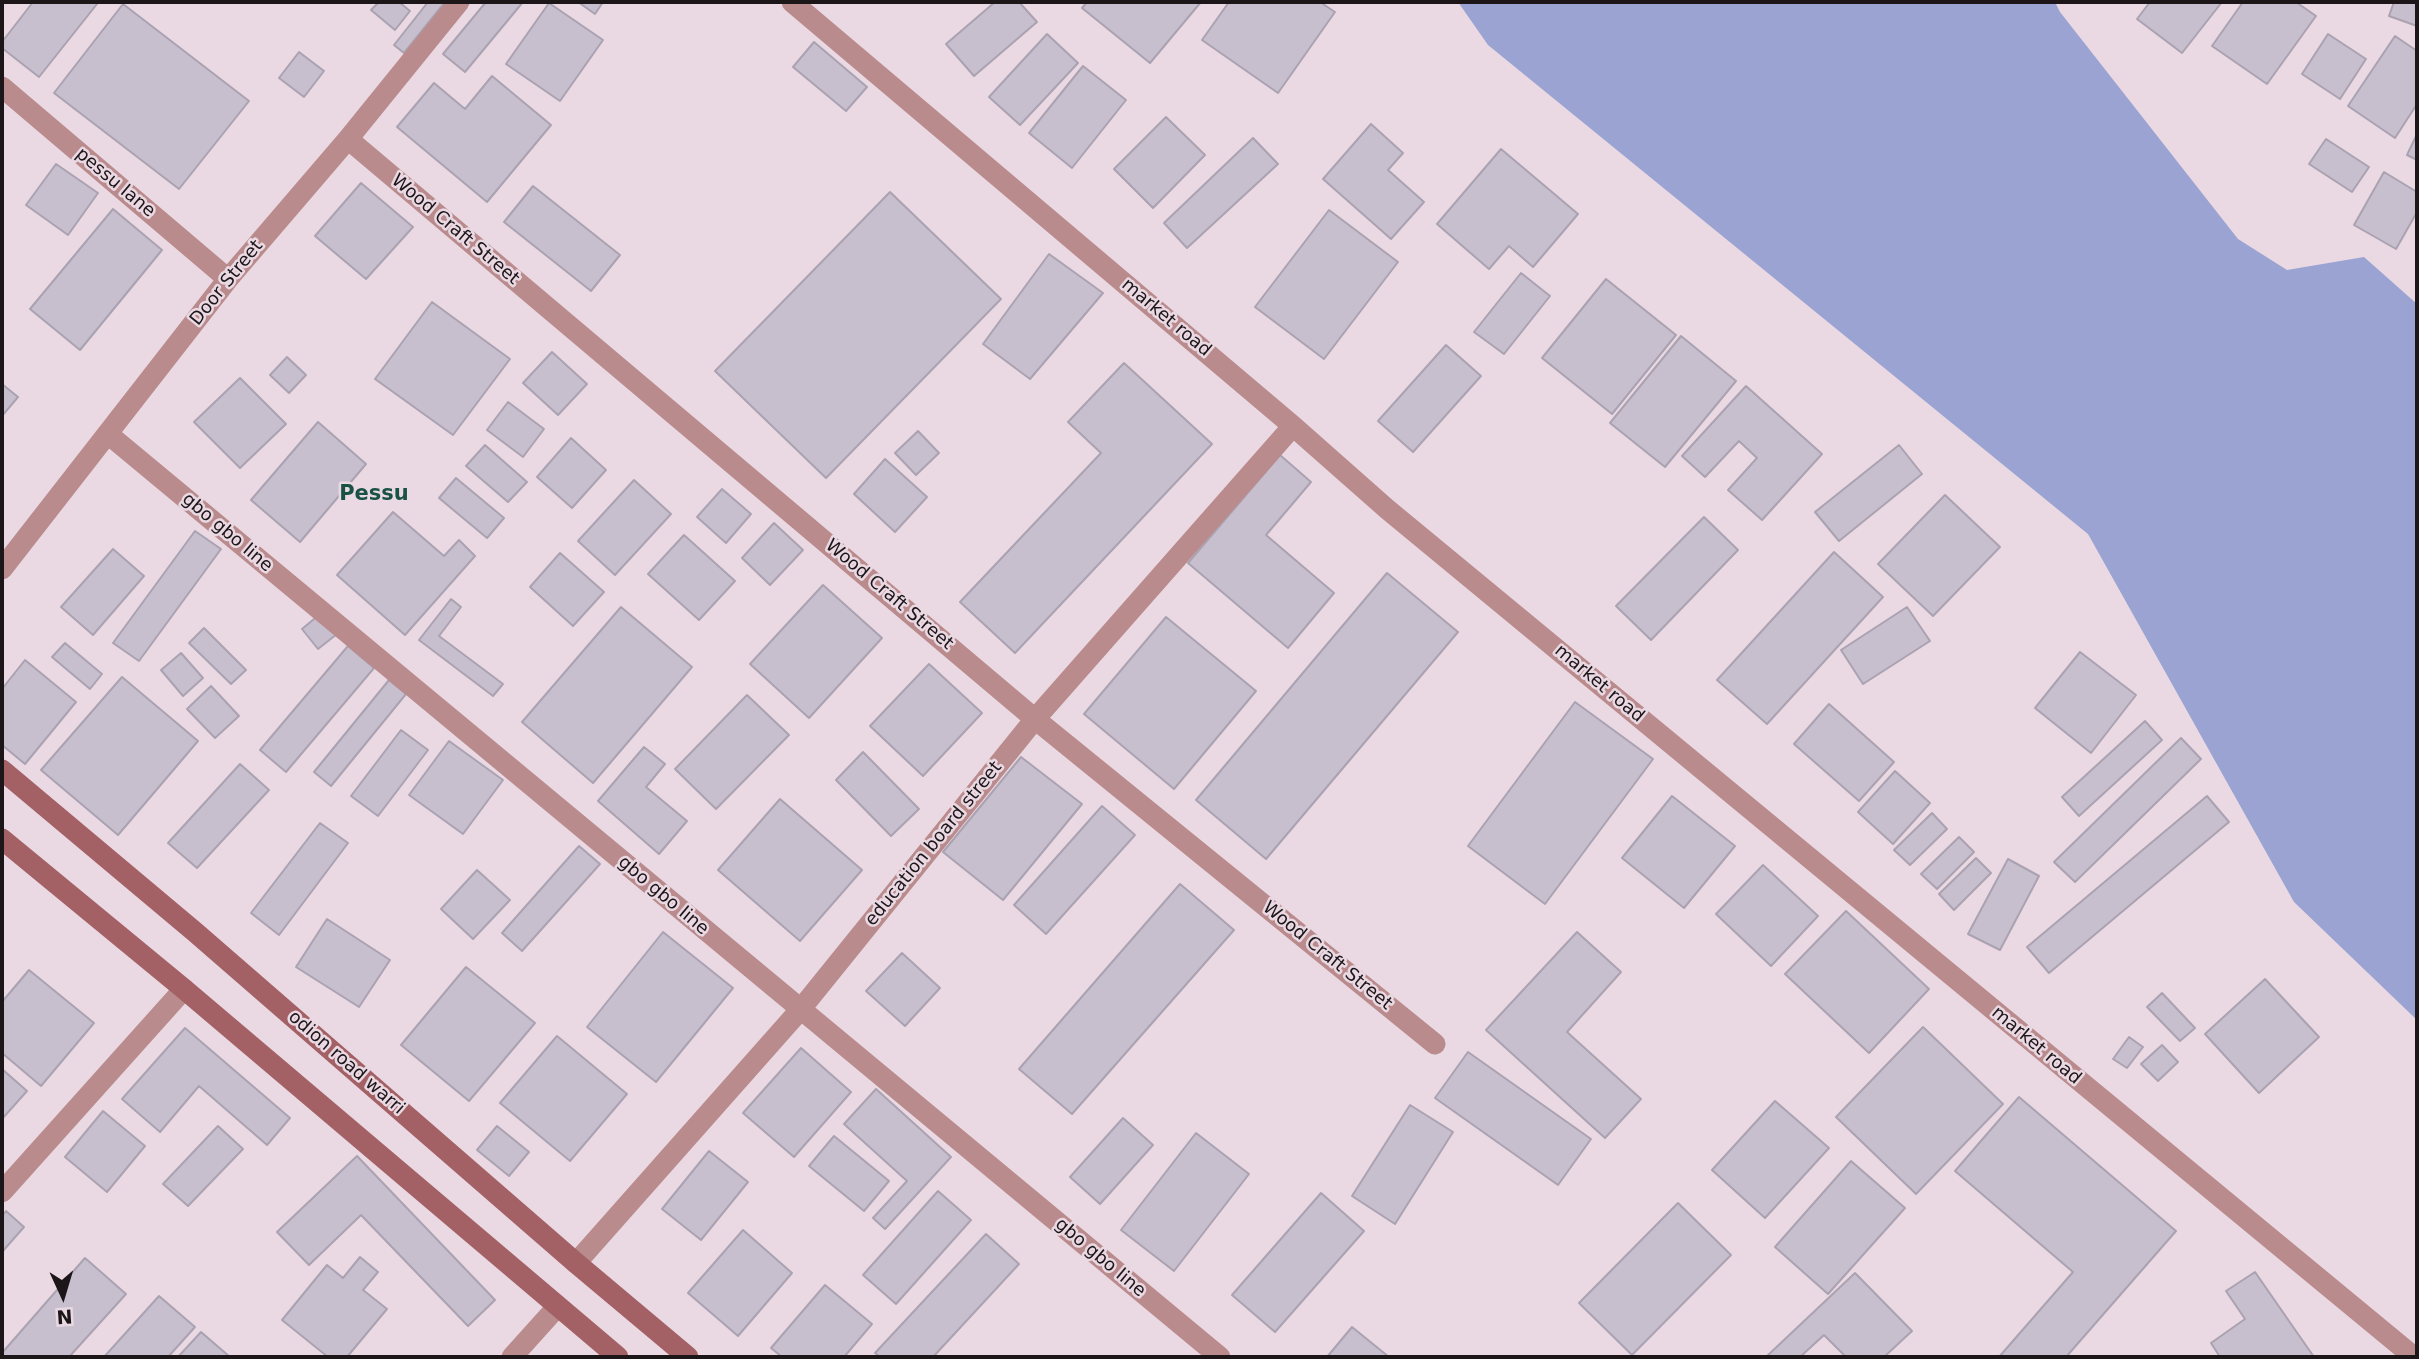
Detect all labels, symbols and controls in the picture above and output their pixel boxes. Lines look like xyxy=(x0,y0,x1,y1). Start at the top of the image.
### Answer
street label: pessu lane xyxy=(71,144,159,222)
street label: Wood Craft Street xyxy=(387,170,523,290)
street label: Door Street xyxy=(186,236,268,330)
street label: market road xyxy=(1117,274,1215,362)
district label: Pessu xyxy=(339,482,409,508)
street label: gbo gbo line xyxy=(177,489,277,577)
street label: Wood Craft Street xyxy=(821,535,957,655)
street label: market road xyxy=(1550,640,1648,728)
street label: education board street xyxy=(861,757,1007,931)
street label: gbo gbo line xyxy=(613,852,713,940)
street label: Wood Craft Street xyxy=(1258,897,1396,1015)
street label: market road xyxy=(1987,1002,2085,1090)
street label: odion road warri xyxy=(283,1007,409,1119)
street label: gbo gbo line xyxy=(1050,1214,1150,1302)
north arrow xyxy=(28,1261,98,1331)
text: N xyxy=(56,1305,73,1328)

